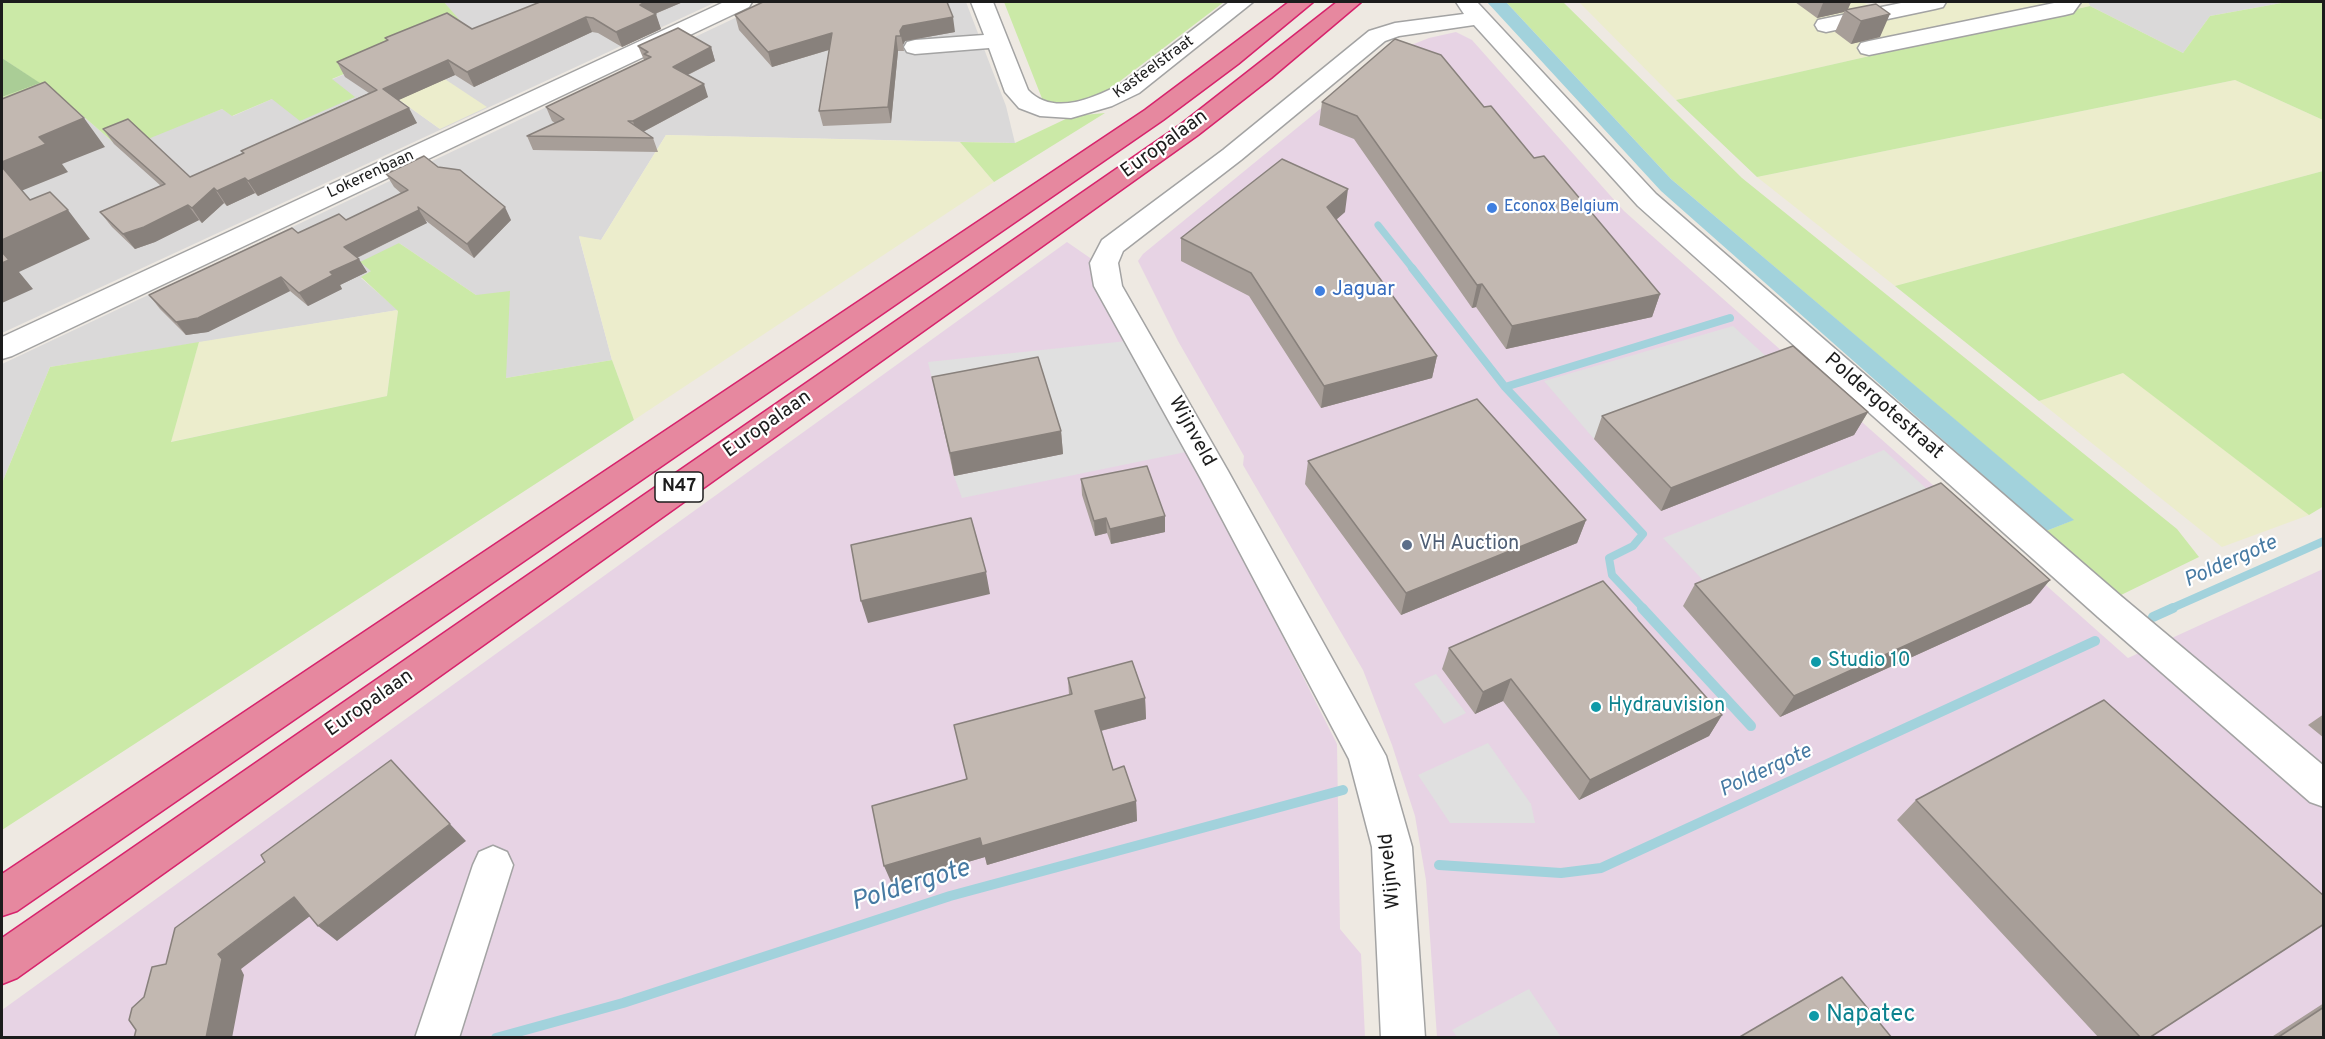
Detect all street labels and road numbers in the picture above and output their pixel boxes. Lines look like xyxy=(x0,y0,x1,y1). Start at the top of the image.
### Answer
street label: Kasteelstraat xyxy=(1110,32,1198,104)
street label: Europalaan xyxy=(1117,105,1213,185)
street label: Lokerenbaan xyxy=(325,147,417,203)
street label: Poldergotestraat xyxy=(1818,349,1948,465)
street label: Europalaan xyxy=(719,386,817,464)
street label: Wijnveld xyxy=(1162,393,1220,471)
road number: N47 xyxy=(655,472,703,502)
street label: Europalaan xyxy=(321,665,419,743)
street label: Wijnveld xyxy=(1375,832,1407,910)

